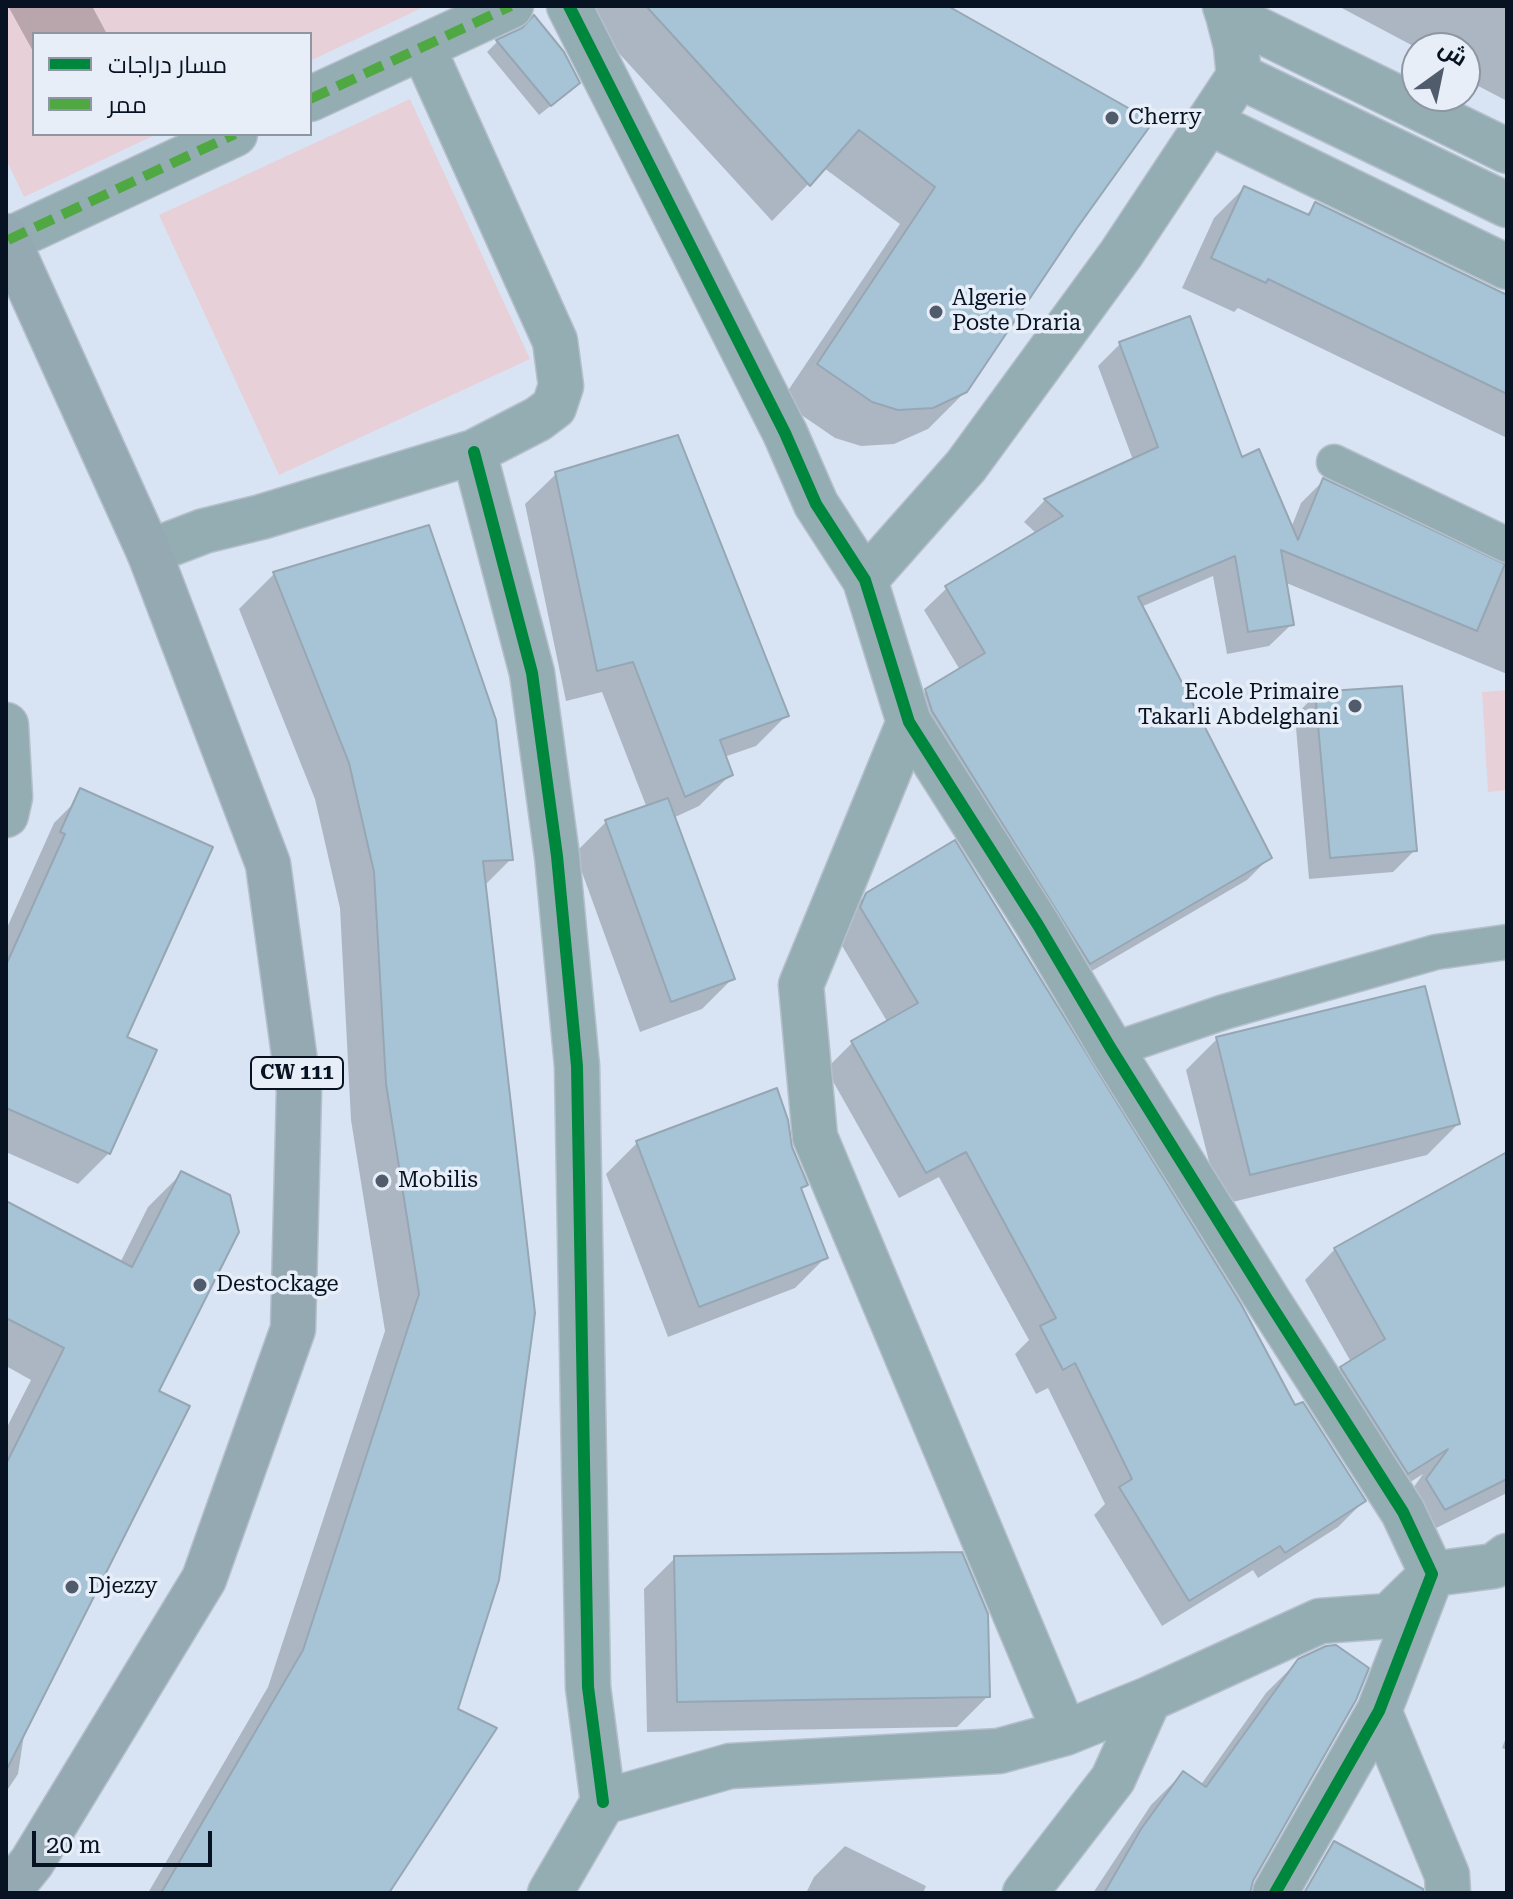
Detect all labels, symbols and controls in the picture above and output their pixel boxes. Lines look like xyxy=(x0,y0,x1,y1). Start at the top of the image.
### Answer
legend xyxy=(32,32,312,136)
north arrow xyxy=(1401,32,1481,112)
text: ش xyxy=(1435,35,1472,71)
text: مسار دراجات xyxy=(108,51,227,79)
text: ممر xyxy=(108,91,147,119)
place label: Cherry xyxy=(1128,105,1202,131)
marker: Cherry xyxy=(1103,109,1121,127)
place label: Algerie Poste Draria xyxy=(952,286,1081,338)
marker: Algerie Poste Draria xyxy=(927,303,945,321)
place label: Ecole Primaire Takarli Abdelghani xyxy=(1138,680,1339,732)
marker: Ecole Primaire Takarli Abdelghani xyxy=(1346,697,1364,715)
road number: CW 111 xyxy=(251,1057,343,1089)
place label: Mobilis xyxy=(398,1168,478,1194)
marker: Mobilis xyxy=(373,1172,391,1190)
place label: Destockage xyxy=(216,1272,339,1298)
marker: Destockage xyxy=(191,1276,209,1294)
place label: Djezzy xyxy=(88,1574,158,1600)
marker: Djezzy xyxy=(63,1578,81,1596)
scale bar xyxy=(36,1815,216,1865)
text: 20 m xyxy=(46,1831,101,1859)

